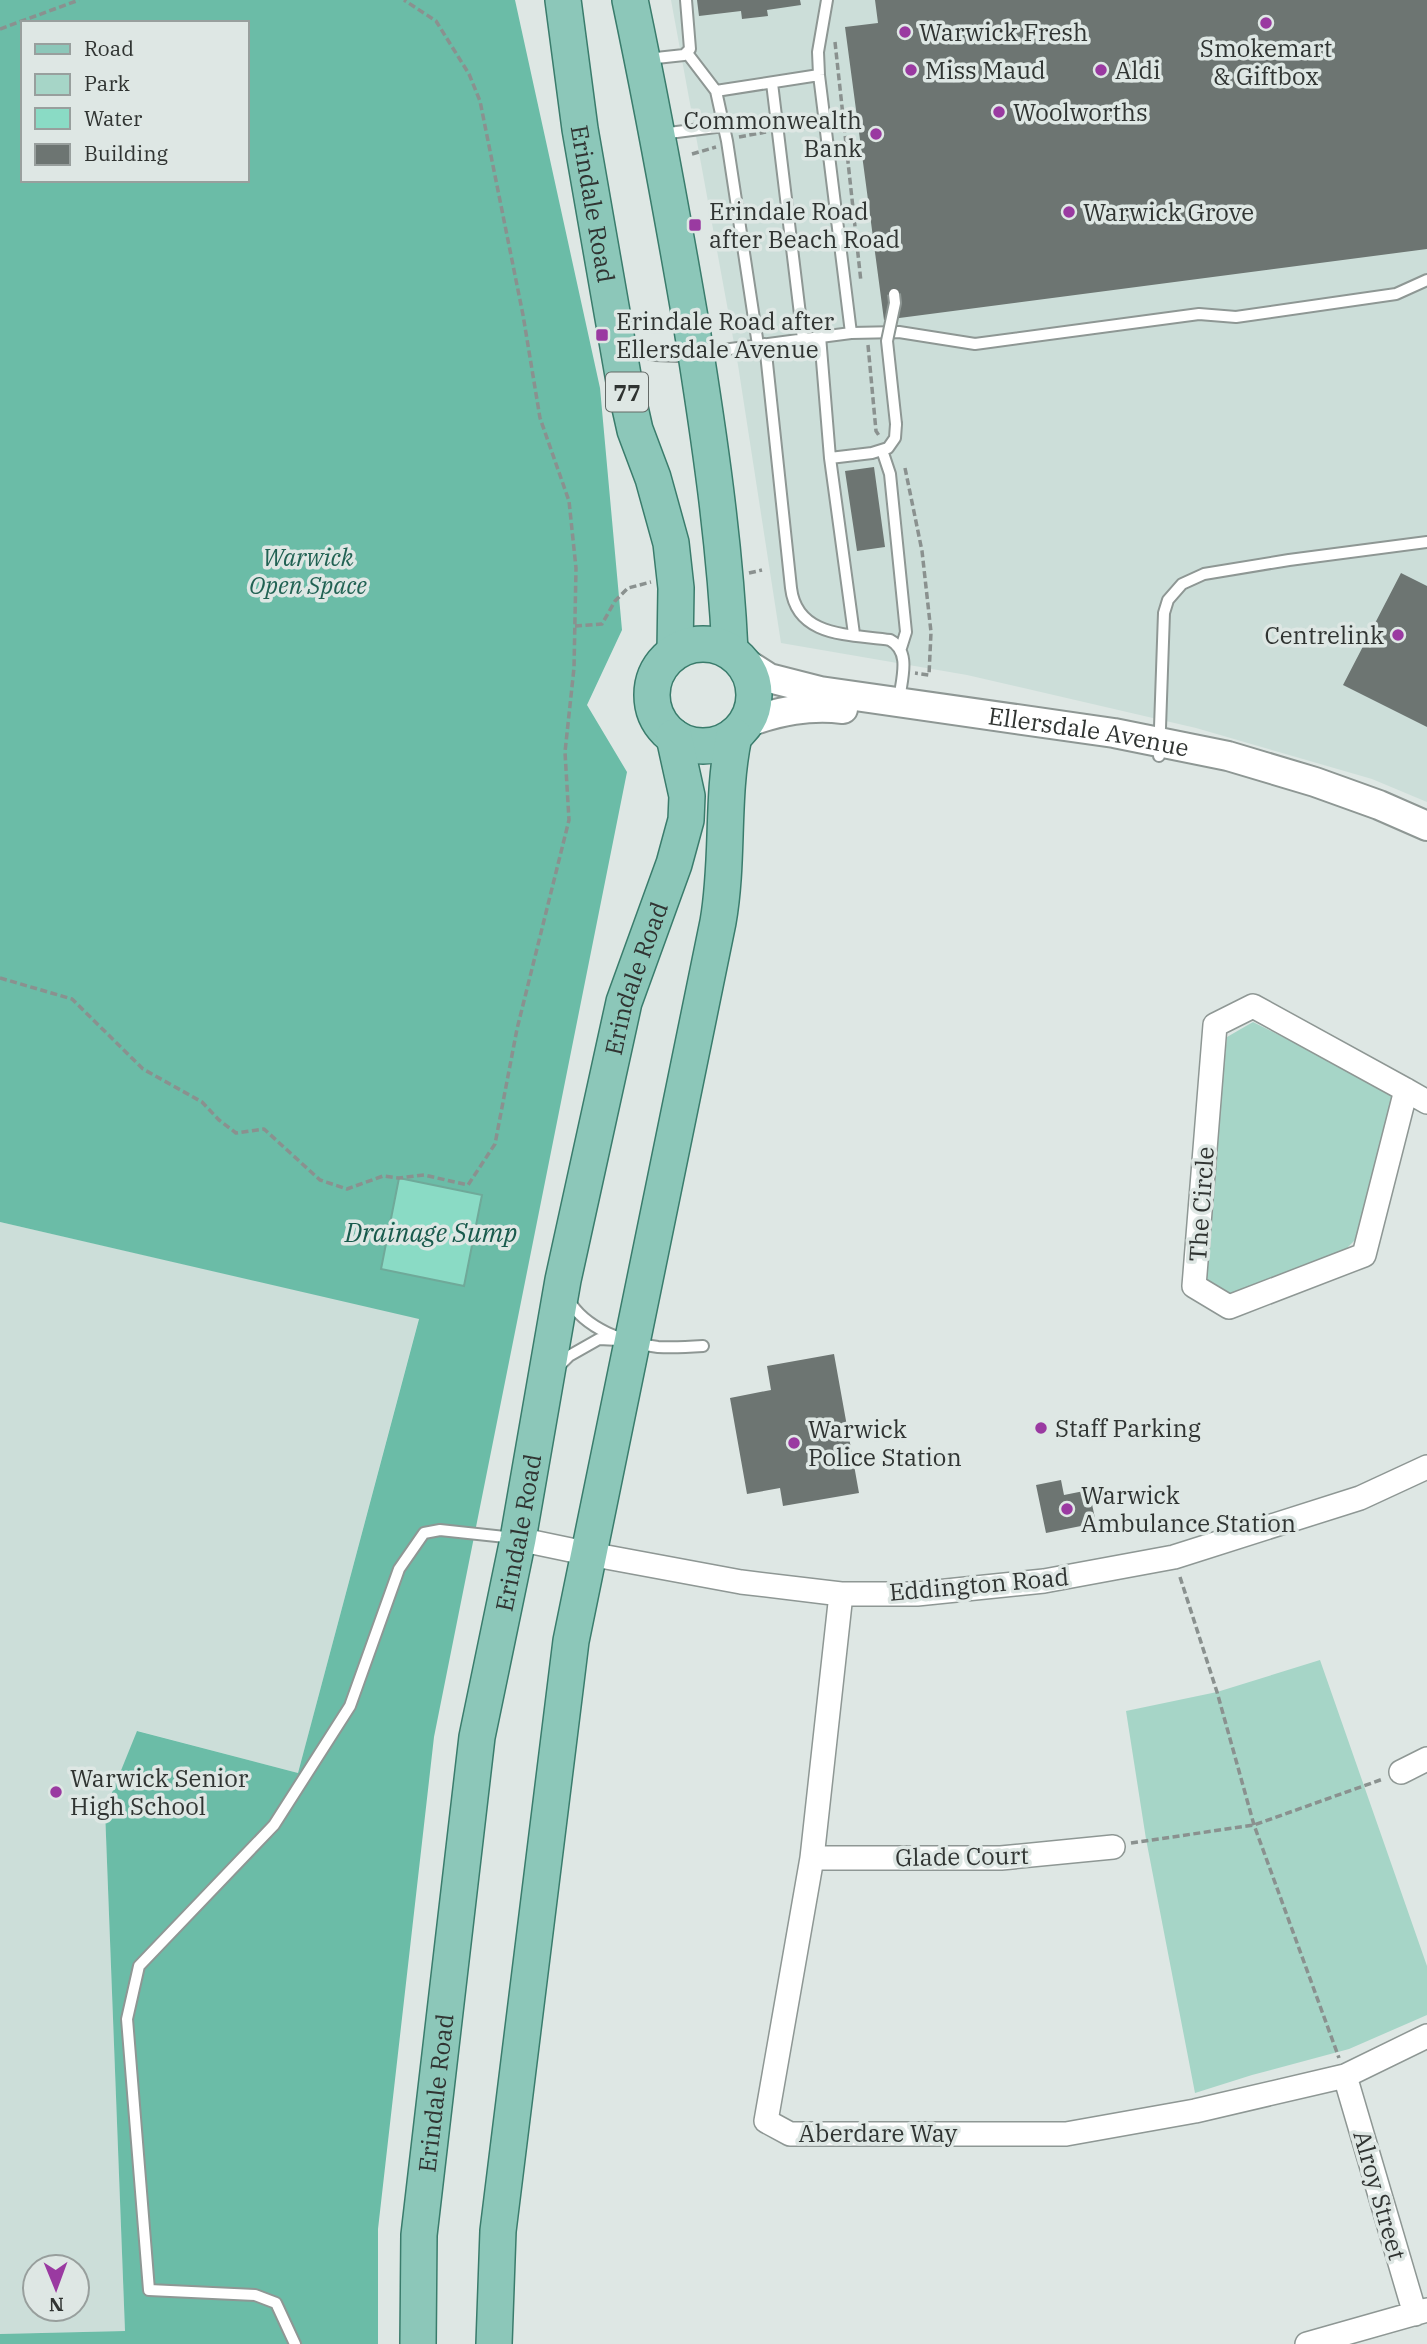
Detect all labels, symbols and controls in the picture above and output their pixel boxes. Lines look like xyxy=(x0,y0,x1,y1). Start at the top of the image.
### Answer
marker: Smokemart & Giftbox xyxy=(1258,15,1274,31)
place label: Warwick Fresh xyxy=(919,16,1088,48)
legend xyxy=(21,21,248,182)
marker: Warwick Fresh xyxy=(897,24,913,40)
place label: Smokemart & Giftbox xyxy=(1200,32,1332,92)
text: Road xyxy=(84,34,134,62)
place label: Miss Maud xyxy=(925,54,1046,86)
place label: Aldi xyxy=(1115,54,1161,86)
marker: Miss Maud xyxy=(903,62,919,78)
marker: Aldi xyxy=(1093,62,1109,78)
text: Park xyxy=(84,69,131,97)
place label: Woolworths xyxy=(1013,96,1148,128)
text: Water xyxy=(84,104,143,132)
place label: Commonwealth Bank xyxy=(683,104,862,164)
marker: Woolworths xyxy=(991,104,1007,120)
street label: Erindale Road xyxy=(564,122,623,285)
marker: Commonwealth Bank xyxy=(868,126,884,142)
text: Building xyxy=(84,139,169,167)
place label: Erindale Road after Beach Road xyxy=(709,195,900,255)
place label: Warwick Grove xyxy=(1083,196,1254,228)
marker: Warwick Grove xyxy=(1061,204,1077,220)
marker: Erindale Road after Beach Road xyxy=(687,217,703,233)
place label: Erindale Road after Ellersdale Avenue xyxy=(616,305,835,365)
marker: Erindale Road after Ellersdale Avenue xyxy=(594,327,610,343)
road number: 77 xyxy=(606,372,648,412)
park label: Warwick Open Space xyxy=(249,541,367,601)
place label: Centrelink xyxy=(1264,619,1384,651)
marker: Centrelink xyxy=(1390,627,1406,643)
street label: Ellersdale Avenue xyxy=(986,699,1192,764)
street label: Erindale Road xyxy=(597,897,675,1058)
street label: The Circle xyxy=(1181,1145,1221,1263)
water label: Drainage Sump xyxy=(344,1215,517,1249)
place label: Staff Parking xyxy=(1055,1412,1201,1444)
place label: Warwick Police Station xyxy=(808,1413,962,1473)
marker: Staff Parking xyxy=(1033,1420,1049,1436)
marker: Warwick Police Station xyxy=(786,1435,802,1451)
street label: Erindale Road xyxy=(487,1451,549,1614)
place label: Warwick Ambulance Station xyxy=(1081,1479,1296,1539)
marker: Warwick Ambulance Station xyxy=(1059,1501,1075,1517)
street label: Eddington Road xyxy=(888,1560,1070,1608)
place label: Warwick Senior High School xyxy=(70,1762,249,1822)
marker: Warwick Senior High School xyxy=(48,1784,64,1800)
street label: Glade Court xyxy=(895,1839,1029,1873)
street label: Erindale Road xyxy=(410,2012,461,2174)
street label: Aberdare Way xyxy=(799,2117,958,2149)
street label: Alroy Street xyxy=(1346,2127,1414,2263)
north arrow xyxy=(21,2253,91,2323)
text: N xyxy=(49,2293,64,2317)

